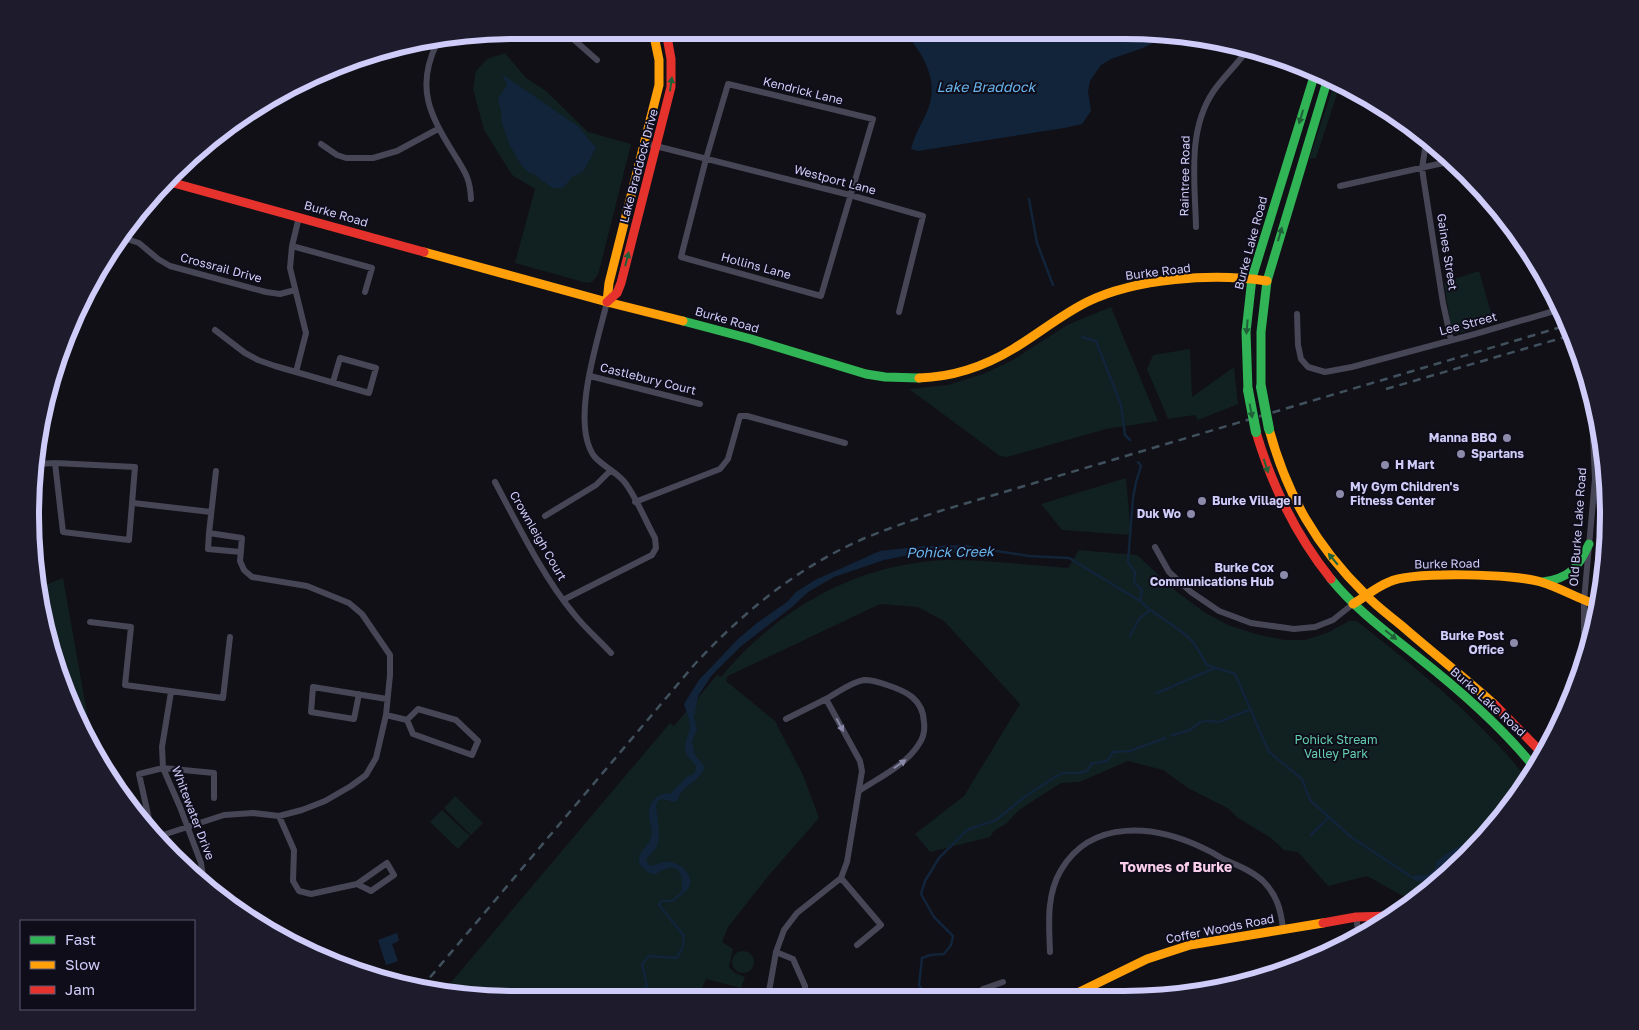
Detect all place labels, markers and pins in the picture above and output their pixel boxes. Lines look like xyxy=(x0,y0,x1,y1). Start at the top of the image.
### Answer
place label: Manna BBQ xyxy=(1429,430,1497,445)
marker: Manna BBQ xyxy=(1501,432,1513,444)
place label: Spartans xyxy=(1471,446,1524,461)
marker: Spartans xyxy=(1455,448,1467,460)
place label: H Mart xyxy=(1395,457,1435,472)
marker: H Mart xyxy=(1379,459,1391,471)
place label: My Gym Children's Fitness Center xyxy=(1350,479,1459,508)
marker: My Gym Children's Fitness Center xyxy=(1334,488,1346,500)
place label: Burke Village II xyxy=(1212,493,1302,508)
marker: Burke Village II xyxy=(1196,495,1208,507)
place label: Duk Wo xyxy=(1137,506,1181,521)
marker: Duk Wo xyxy=(1185,508,1197,520)
place label: Burke Cox Communications Hub xyxy=(1150,560,1275,589)
marker: Burke Cox Communications Hub xyxy=(1278,569,1290,581)
place label: Burke Post Office xyxy=(1440,628,1504,657)
marker: Burke Post Office xyxy=(1508,637,1520,649)

